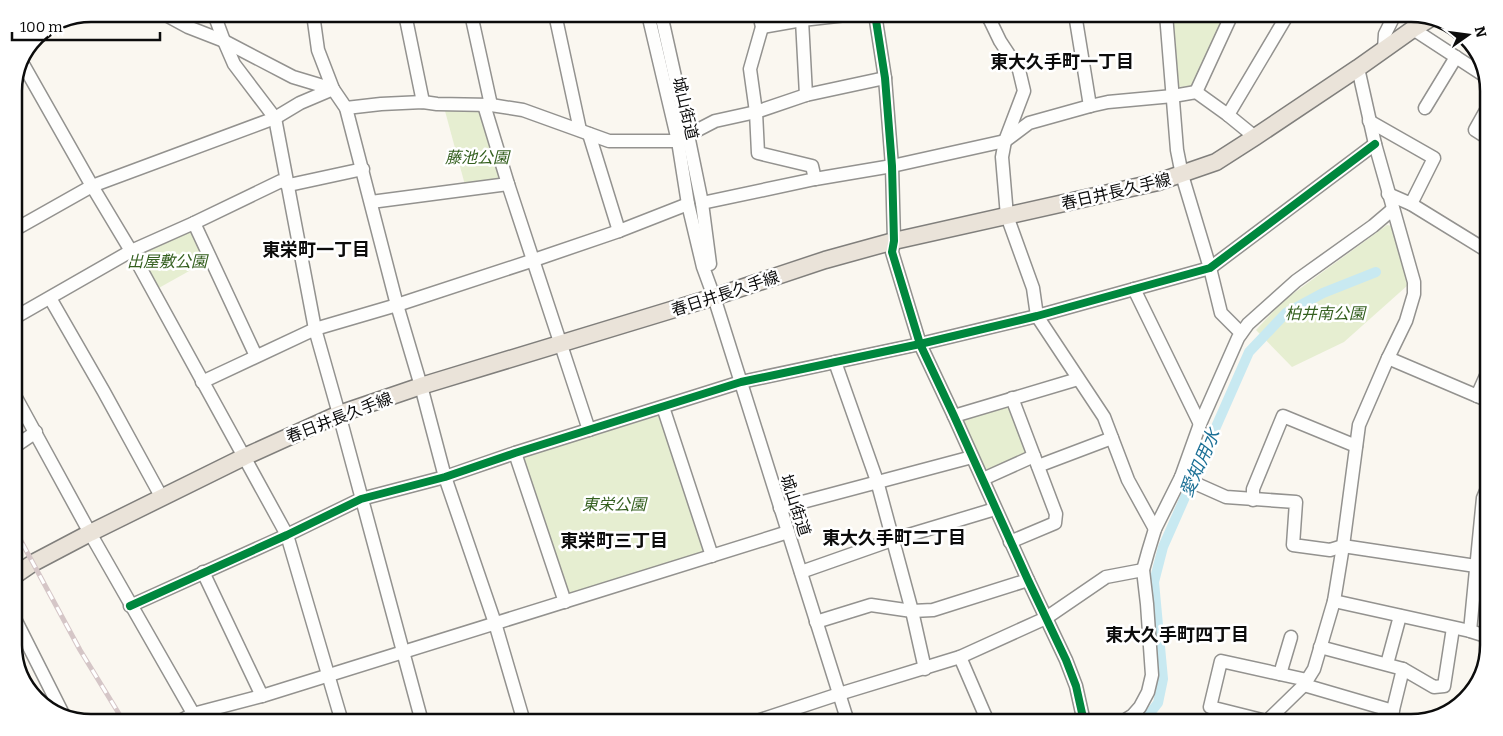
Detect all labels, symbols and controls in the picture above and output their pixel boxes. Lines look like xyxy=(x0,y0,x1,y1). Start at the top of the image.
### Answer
scale bar xyxy=(12,10,160,42)
north arrow xyxy=(1443,10,1493,60)
text: 100 m xyxy=(20,18,63,36)
text: N xyxy=(1471,25,1490,39)
district label: 東大久手町一丁目 xyxy=(990,51,1134,73)
street label: 城山街道 xyxy=(669,75,702,141)
park label: 藤池公園 xyxy=(445,148,511,167)
street label: 春日井長久手線 xyxy=(1059,170,1173,213)
district label: 東栄町一丁目 xyxy=(262,239,370,261)
park label: 出屋敷公園 xyxy=(127,252,209,271)
street label: 春日井長久手線 xyxy=(669,267,781,320)
park label: 柏井南公園 xyxy=(1285,304,1367,323)
street label: 春日井長久手線 xyxy=(283,389,395,446)
water label: 愛知用水 xyxy=(1175,424,1226,500)
street label: 城山街道 xyxy=(777,472,814,539)
park label: 東栄公園 xyxy=(582,495,648,514)
district label: 東大久手町二丁目 xyxy=(822,527,966,549)
district label: 東栄町三丁目 xyxy=(560,530,668,552)
district label: 東大久手町四丁目 xyxy=(1105,624,1249,646)

